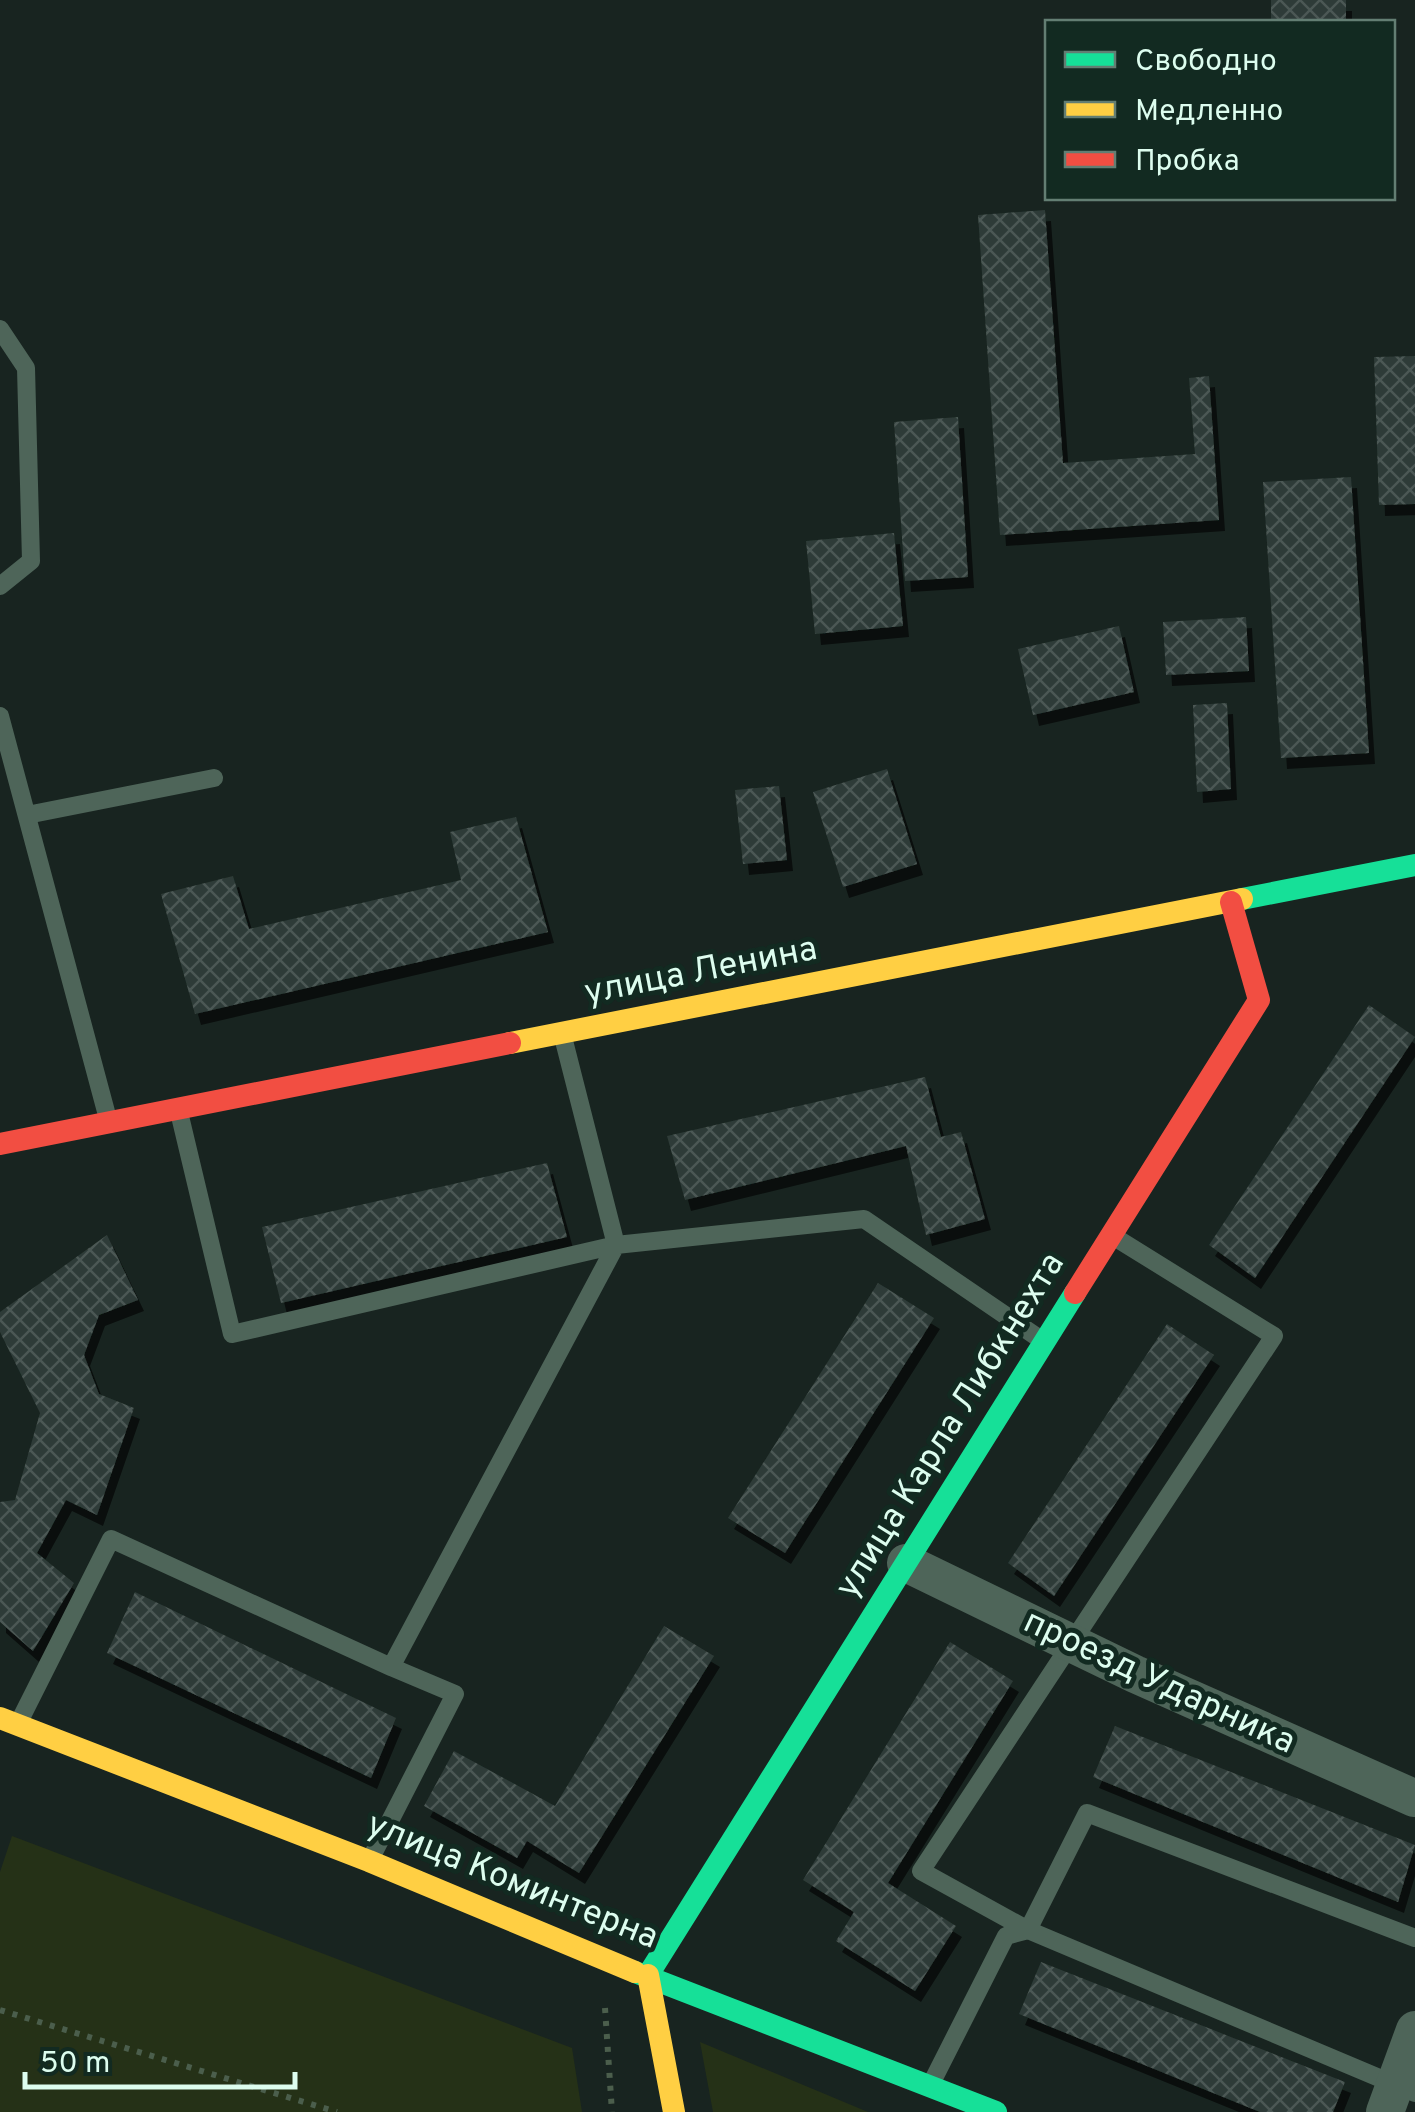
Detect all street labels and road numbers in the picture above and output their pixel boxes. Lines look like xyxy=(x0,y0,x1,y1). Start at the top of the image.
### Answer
street label: улица Ленина xyxy=(581,928,821,1016)
street label: улица Карла Либкнехта xyxy=(827,1245,1075,1607)
street label: проезд Ударника xyxy=(1016,1601,1302,1765)
street label: улица Коминтерна xyxy=(360,1803,664,1961)

